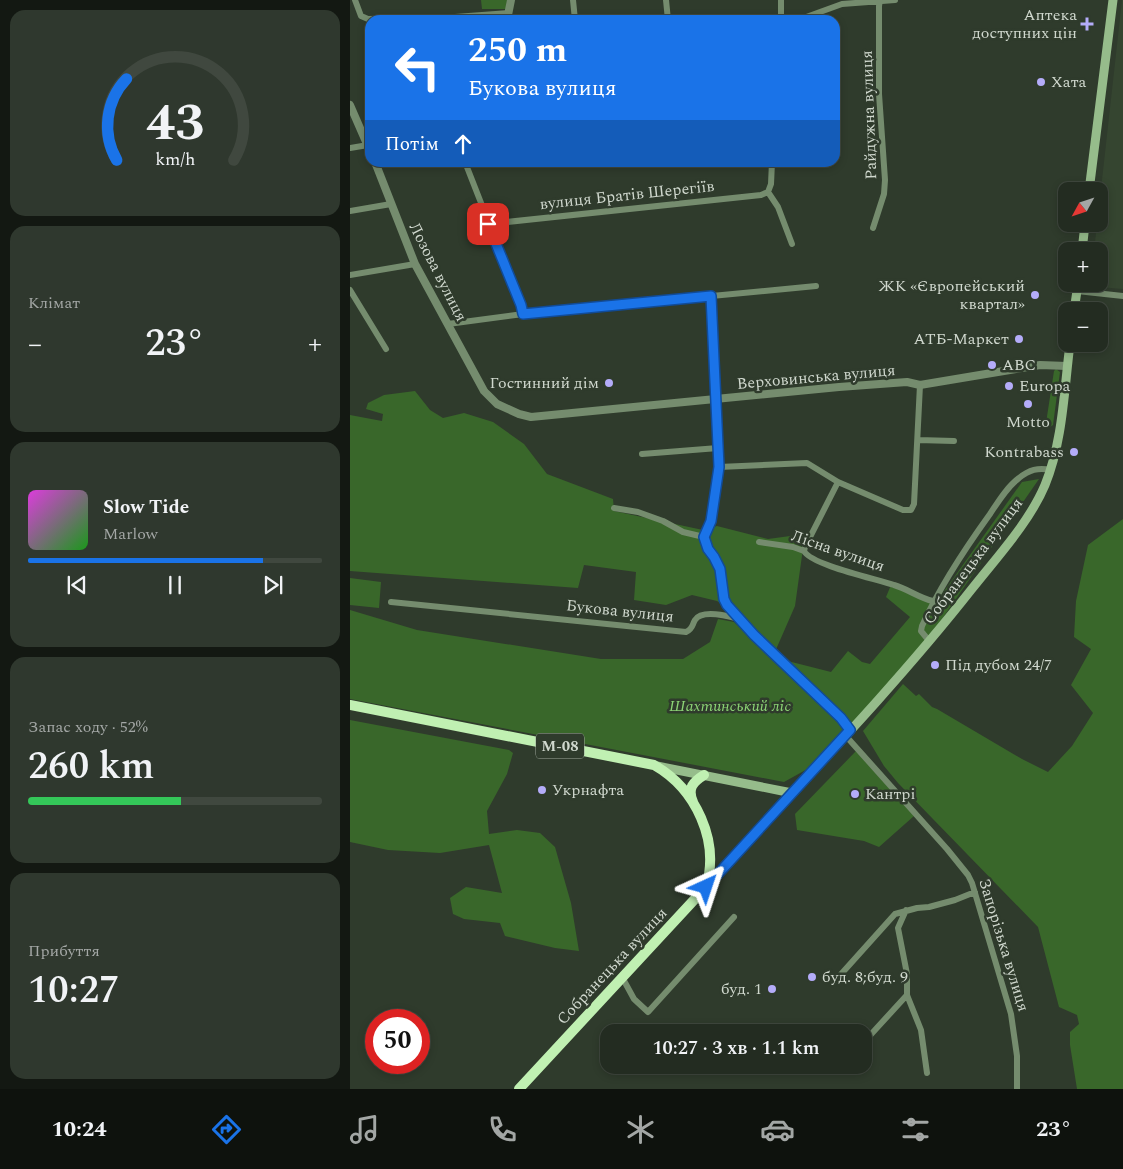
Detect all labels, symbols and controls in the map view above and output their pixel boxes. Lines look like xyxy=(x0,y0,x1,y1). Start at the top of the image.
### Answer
place label: Аптека доступних цін xyxy=(972,3,1077,45)
marker: Аптека доступних цін xyxy=(1081,18,1093,30)
text: 250 m xyxy=(468,24,567,77)
icon: left xyxy=(385,35,450,100)
street label: Райдужна вулиця xyxy=(855,50,883,180)
place label: Хата xyxy=(1051,70,1087,94)
text: Букова вулиця xyxy=(468,72,616,105)
marker: Хата xyxy=(1035,76,1047,88)
text: 43 xyxy=(146,84,204,163)
text: Потім xyxy=(385,130,439,159)
icon: ahead xyxy=(449,130,477,158)
text: km/h xyxy=(155,146,195,173)
street label: вулиця Братів Шерегіїв xyxy=(538,174,716,216)
north arrow xyxy=(1058,182,1108,232)
map controls xyxy=(1058,182,1108,352)
pin xyxy=(467,203,509,245)
icon: arrive xyxy=(474,210,502,238)
street label: Лозова вулиця xyxy=(403,218,473,326)
button: + xyxy=(1058,242,1108,292)
place label: ЖК «Європейський квартал» xyxy=(879,274,1025,316)
marker: ЖК «Європейський квартал» xyxy=(1029,289,1041,301)
text: Клімат xyxy=(28,291,80,315)
button: − xyxy=(1058,302,1108,352)
text: 23° xyxy=(145,315,205,373)
text: − xyxy=(28,323,42,366)
text: + xyxy=(308,323,322,366)
place label: АТБ-Маркет xyxy=(914,327,1009,351)
marker: АТБ-Маркет xyxy=(1013,333,1025,345)
place label: ABC xyxy=(1002,353,1036,377)
street label: Верховинська вулиця xyxy=(736,358,896,396)
marker: ABC xyxy=(986,359,998,371)
place label: Гостинний дім xyxy=(489,371,599,395)
place label: Europa xyxy=(1019,374,1071,398)
marker: Гостинний дім xyxy=(603,377,615,389)
marker: Europa xyxy=(1003,380,1015,392)
marker: Motto xyxy=(1022,398,1034,410)
place label: Motto xyxy=(1006,410,1050,434)
place label: Kontrabass xyxy=(984,440,1064,464)
marker: Kontrabass xyxy=(1068,446,1080,458)
text: Slow Tide xyxy=(103,493,189,522)
street label: Собранецька вулиця xyxy=(917,493,1029,629)
text: Marlow xyxy=(103,522,158,546)
street label: Лісна вулиця xyxy=(788,524,888,578)
icon: previous xyxy=(63,571,91,599)
icon: pause xyxy=(161,571,189,599)
icon: next xyxy=(259,571,287,599)
street label: Букова вулиця xyxy=(565,593,675,629)
place label: Під дубом 24/7 xyxy=(945,653,1052,677)
marker: Під дубом 24/7 xyxy=(929,659,941,671)
park label: Шахтинський ліс xyxy=(669,694,791,718)
text: Запас ходу · 52% xyxy=(28,715,148,739)
road number: М-08 xyxy=(536,734,584,758)
text: 260 km xyxy=(28,738,154,796)
place label: Укрнафта xyxy=(552,778,624,802)
place label: Кантрі xyxy=(865,782,915,806)
marker: Укрнафта xyxy=(536,784,548,796)
marker: Кантрі xyxy=(849,788,861,800)
position arrow xyxy=(679,860,731,912)
street label: Запорізька вулиця xyxy=(972,876,1036,1014)
street label: Собранецька вулиця xyxy=(551,902,673,1030)
text: Прибуття xyxy=(28,939,100,963)
text: 10:27 xyxy=(28,962,119,1020)
place label: буд. 8;буд. 9 xyxy=(822,965,908,989)
marker: буд. 8;буд. 9 xyxy=(806,971,818,983)
place label: буд. 1 xyxy=(721,977,762,1001)
marker: буд. 1 xyxy=(766,983,778,995)
speed limit sign: 50 xyxy=(365,1009,430,1074)
text: 10:27 · 3 хв · 1.1 km xyxy=(652,1034,820,1063)
icon: directions xyxy=(209,1112,244,1147)
icon: music xyxy=(347,1112,382,1147)
icon: phone xyxy=(485,1112,520,1147)
icon: climate xyxy=(623,1112,658,1147)
icon: car xyxy=(760,1112,795,1147)
icon: filters xyxy=(898,1112,933,1147)
text: 10:24 xyxy=(51,1113,107,1146)
text: 23° xyxy=(1036,1113,1072,1146)

